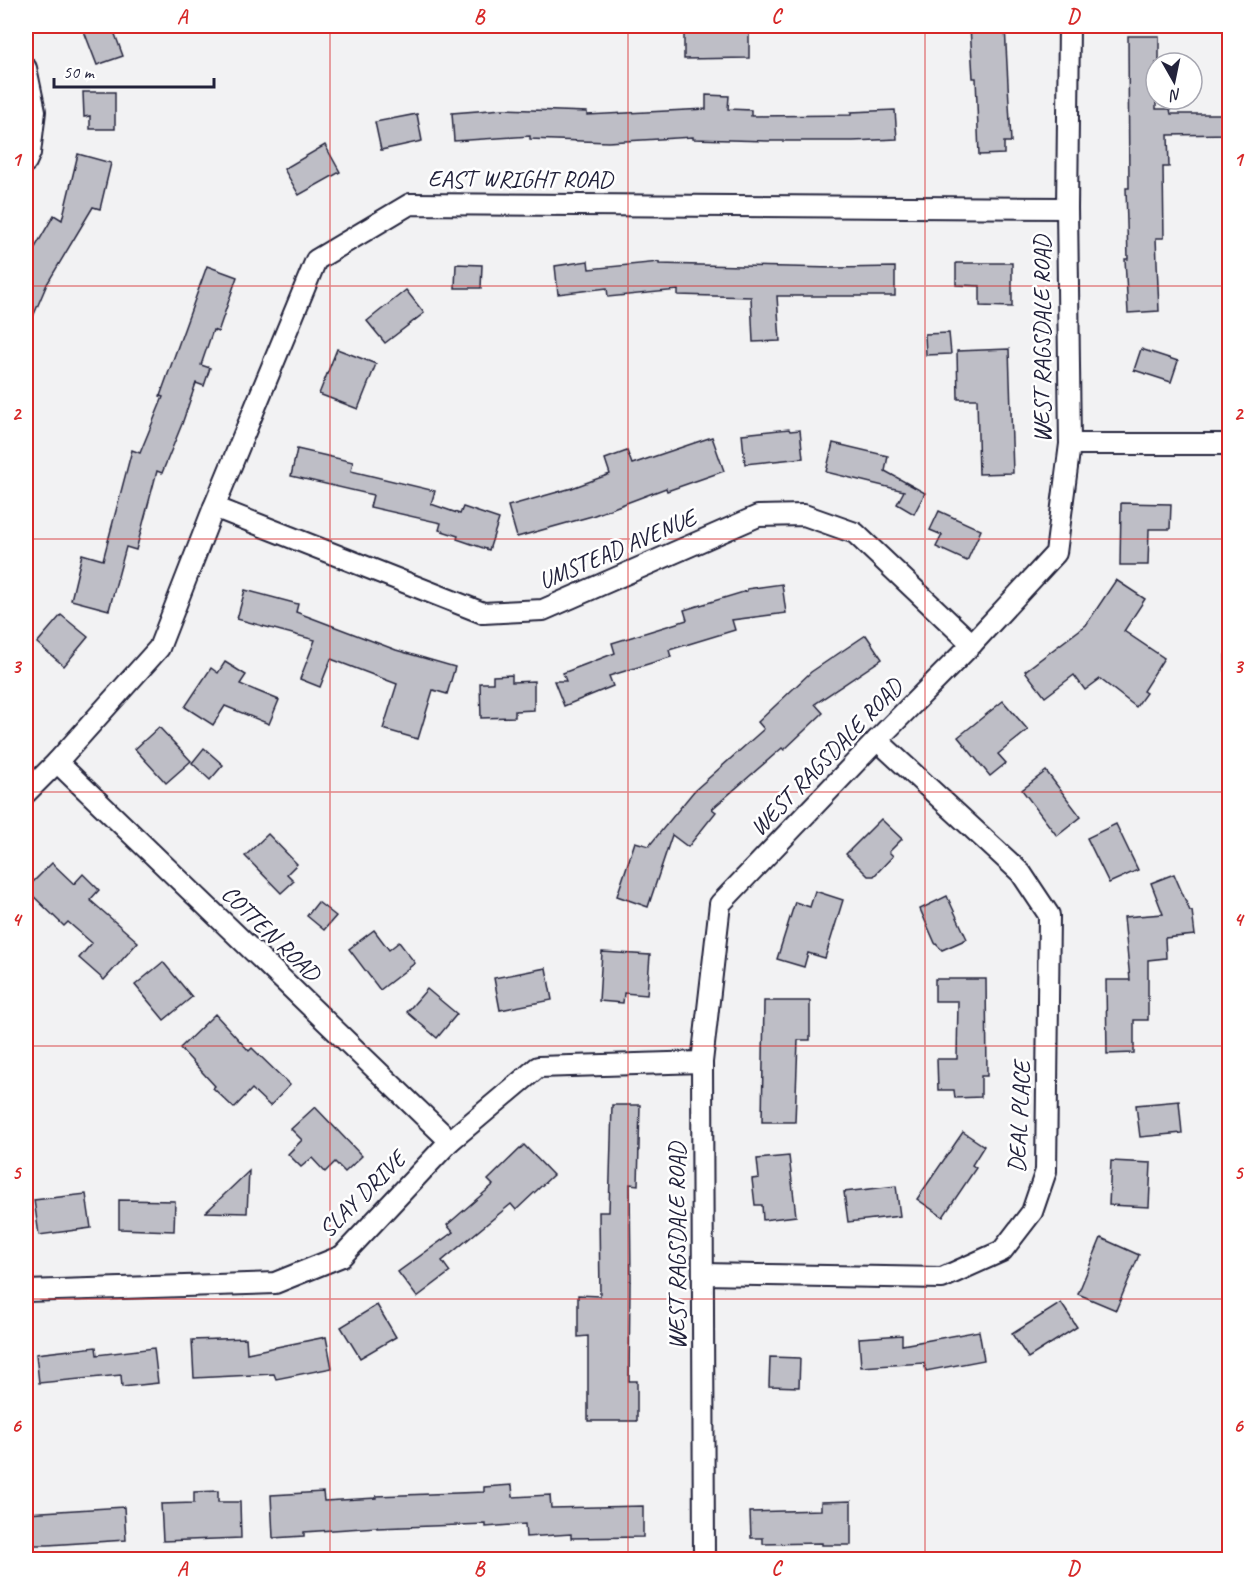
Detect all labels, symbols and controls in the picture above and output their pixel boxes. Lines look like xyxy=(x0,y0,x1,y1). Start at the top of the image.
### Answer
text: A xyxy=(177,4,189,29)
text: B xyxy=(474,4,486,29)
text: C xyxy=(771,4,783,29)
text: D xyxy=(1067,4,1081,29)
scale bar xyxy=(54,51,214,89)
north arrow xyxy=(1144,51,1204,111)
text: 50 m xyxy=(63,61,96,83)
text: N xyxy=(1167,84,1183,106)
text: 1 xyxy=(12,147,23,172)
text: 1 xyxy=(1234,147,1245,172)
street label: EAST WRIGHT ROAD xyxy=(428,164,614,194)
street label: WEST RAGSDALE ROAD xyxy=(1027,233,1057,442)
text: 2 xyxy=(12,401,23,426)
text: 2 xyxy=(1234,401,1245,426)
street label: UMSTEAD AVENUE xyxy=(534,501,703,596)
text: 3 xyxy=(12,654,23,679)
text: 3 xyxy=(1234,654,1245,679)
street label: WEST RAGSDALE ROAD xyxy=(743,671,910,842)
street label: COTTEN ROAD xyxy=(215,878,328,989)
text: 4 xyxy=(12,907,24,932)
text: 4 xyxy=(1234,907,1246,932)
street label: DEAL PLACE xyxy=(1001,1057,1037,1173)
street label: WEST RAGSDALE ROAD xyxy=(662,1140,692,1349)
street label: SLAY DRIVE xyxy=(312,1142,414,1244)
text: 5 xyxy=(12,1160,23,1185)
text: 5 xyxy=(1234,1160,1245,1185)
text: 6 xyxy=(11,1413,22,1438)
text: 6 xyxy=(1233,1413,1244,1438)
text: A xyxy=(177,1556,189,1581)
text: B xyxy=(474,1556,486,1581)
text: C xyxy=(771,1556,783,1581)
text: D xyxy=(1067,1556,1081,1581)

